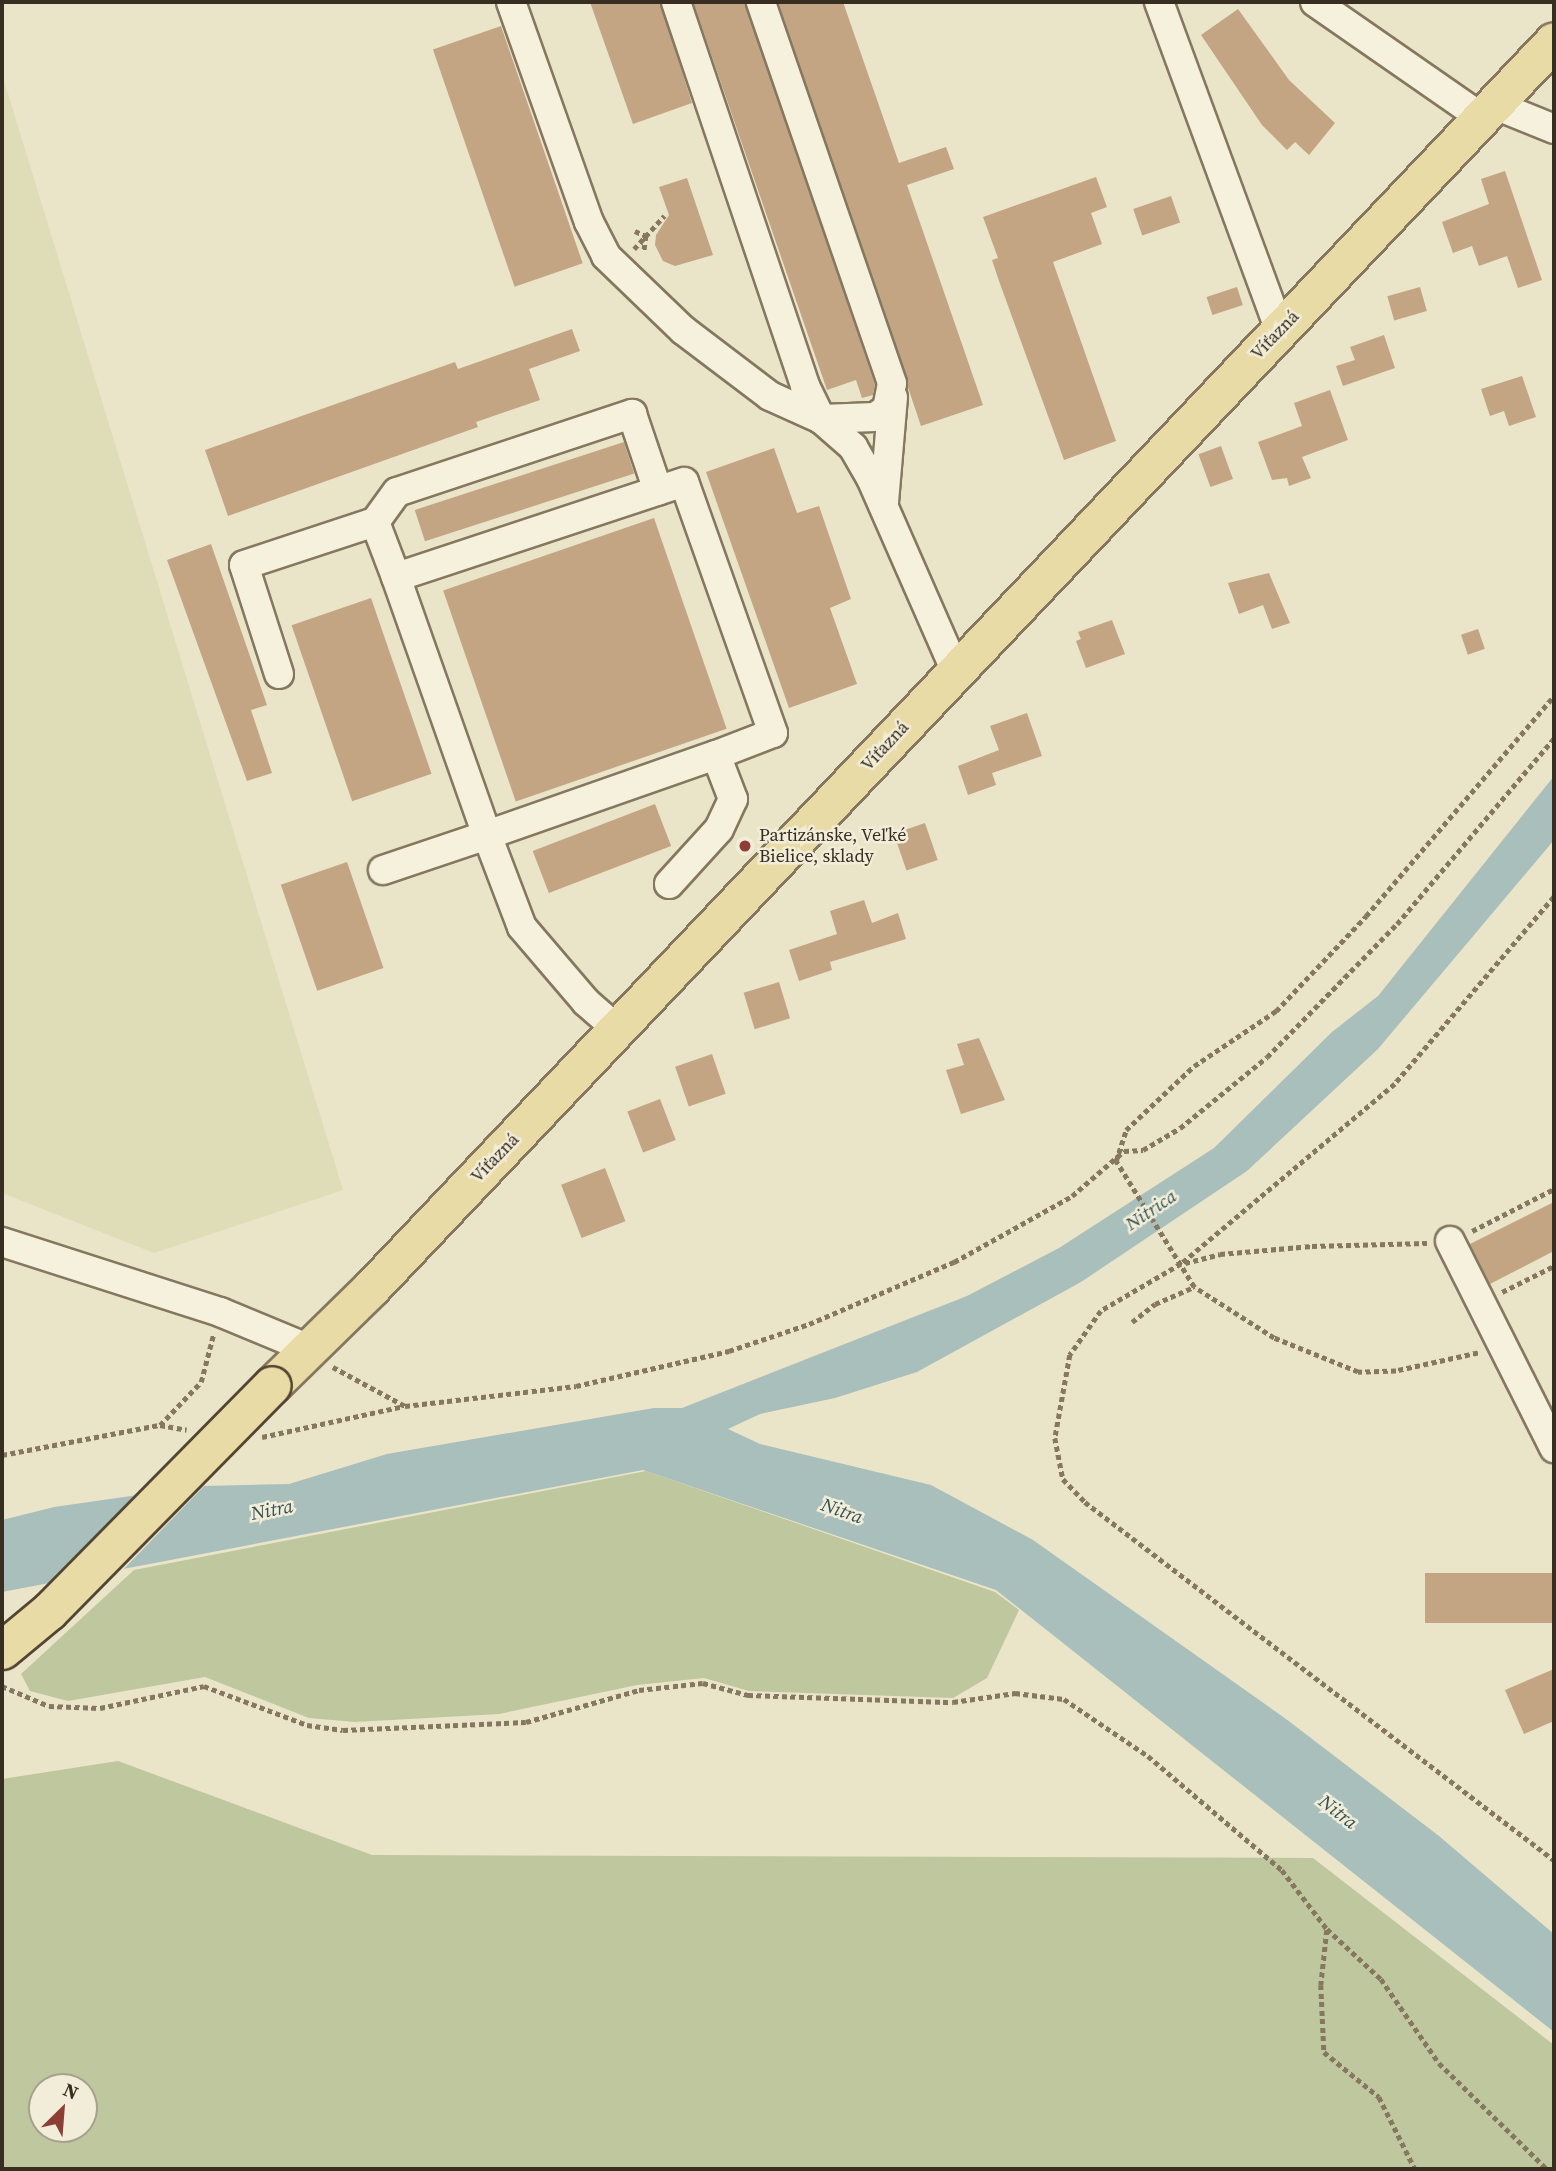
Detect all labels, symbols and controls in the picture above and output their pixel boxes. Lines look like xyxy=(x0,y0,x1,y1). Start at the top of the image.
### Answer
street label: Víťazná xyxy=(1246,306,1304,364)
street label: Víťazná xyxy=(857,717,913,775)
place label: Partizánske, Veľké Bielice, sklady xyxy=(759,825,907,868)
marker: Partizánske, Veľké Bielice, sklady xyxy=(737,838,753,854)
street label: Víťazná xyxy=(466,1129,524,1187)
water label: Nitrica xyxy=(1121,1185,1181,1235)
water label: Nitra xyxy=(818,1493,866,1529)
water label: Nitra xyxy=(249,1495,295,1525)
water label: Nitra xyxy=(1314,1790,1362,1834)
north arrow xyxy=(28,2073,98,2143)
text: N xyxy=(59,2076,83,2105)

